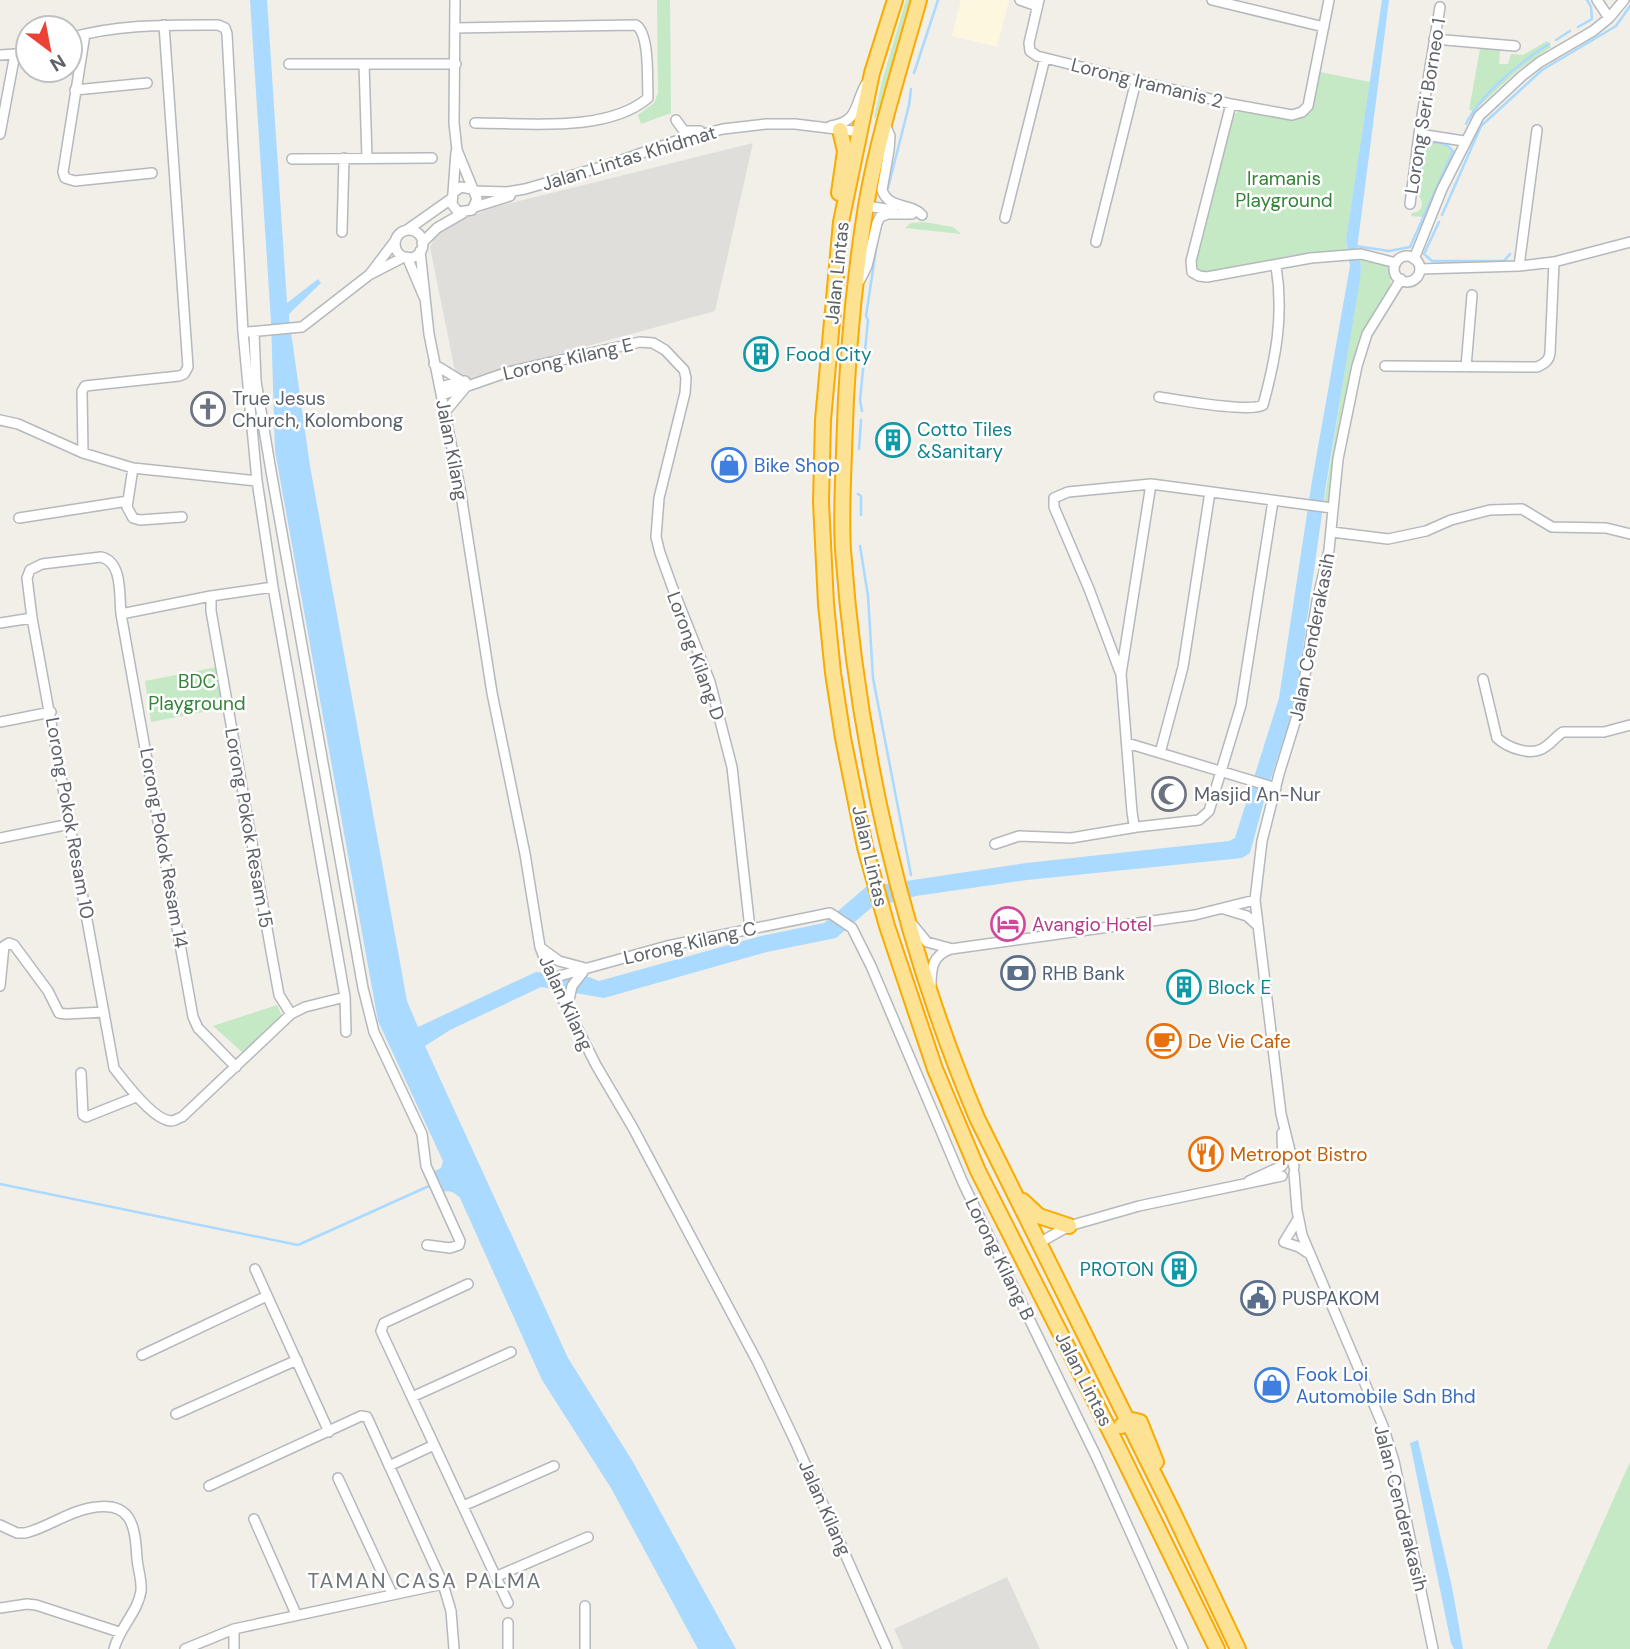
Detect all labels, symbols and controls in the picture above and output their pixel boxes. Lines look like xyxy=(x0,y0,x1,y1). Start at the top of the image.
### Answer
north arrow xyxy=(14,14,84,84)
street label: Lorong Seri Borneo 1 xyxy=(1399,16,1451,196)
text: N xyxy=(45,49,70,77)
street label: Lorong Iramanis 2 xyxy=(1069,52,1225,114)
street label: Jalan Lintas Khidmat xyxy=(539,120,719,196)
park label: Iramanis Playground xyxy=(1235,166,1333,213)
street label: Jalan Lintas xyxy=(819,220,855,326)
street label: Lorong Kilang E xyxy=(500,332,636,386)
building icon: Food City xyxy=(742,335,780,373)
place label: Food City xyxy=(786,342,872,367)
place label: True Jesus Church, Kolombong xyxy=(232,386,404,433)
church icon: True Jesus Church, Kolombong xyxy=(189,390,227,428)
street label: Jalan Kilang xyxy=(430,397,474,503)
place label: Cotto Tiles &Sanitary xyxy=(917,417,1012,464)
building icon: Cotto Tiles &Sanitary xyxy=(874,421,912,459)
shop icon: Bike Shop xyxy=(710,446,748,484)
place label: Bike Shop xyxy=(754,453,840,478)
street label: Jalan Cenderakasih xyxy=(1283,551,1341,723)
street label: Lorong Kilang D xyxy=(661,588,731,724)
park label: BDC Playground xyxy=(148,669,246,716)
street label: Lorong Pokok Resam 10 xyxy=(40,715,100,921)
street label: Lorong Pokok Resam 15 xyxy=(219,726,279,930)
street label: Lorong Pokok Resam 14 xyxy=(134,746,194,950)
mosque icon: Masjid An-Nur xyxy=(1150,775,1188,813)
place label: Masjid An-Nur xyxy=(1194,782,1321,807)
street label: Jalan Lintas xyxy=(846,803,894,909)
hotel icon: Avangio Hotel xyxy=(989,905,1027,943)
place label: Avangio Hotel xyxy=(1032,912,1152,937)
street label: Lorong Kilang C xyxy=(621,916,759,970)
street label: Jalan Kilang xyxy=(533,951,599,1055)
bank icon: RHB Bank xyxy=(999,954,1037,992)
place label: RHB Bank xyxy=(1042,961,1125,986)
building icon: Block E xyxy=(1165,968,1203,1006)
place label: Block E xyxy=(1208,975,1271,1000)
cafe icon: De Vie Cafe xyxy=(1145,1022,1183,1060)
place label: De Vie Cafe xyxy=(1188,1029,1291,1054)
restaurant icon: Metropot Bistro xyxy=(1187,1135,1225,1173)
place label: Metropot Bistro xyxy=(1230,1142,1368,1167)
street label: Lorong Kilang B xyxy=(959,1193,1041,1325)
building icon: PROTON xyxy=(1160,1250,1198,1288)
place label: PROTON xyxy=(1080,1257,1154,1282)
public building icon: PUSPAKOM xyxy=(1239,1279,1277,1317)
place label: PUSPAKOM xyxy=(1282,1286,1379,1311)
street label: Jalan Lintas xyxy=(1049,1327,1119,1431)
place label: Fook Loi Automobile Sdn Bhd xyxy=(1296,1362,1476,1409)
shop icon: Fook Loi Automobile Sdn Bhd xyxy=(1253,1366,1291,1404)
street label: Jalan Cenderakasih xyxy=(1368,1422,1434,1594)
street label: Jalan Kilang xyxy=(793,1456,857,1560)
district label: TAMAN CASA PALMA xyxy=(307,1567,543,1595)

